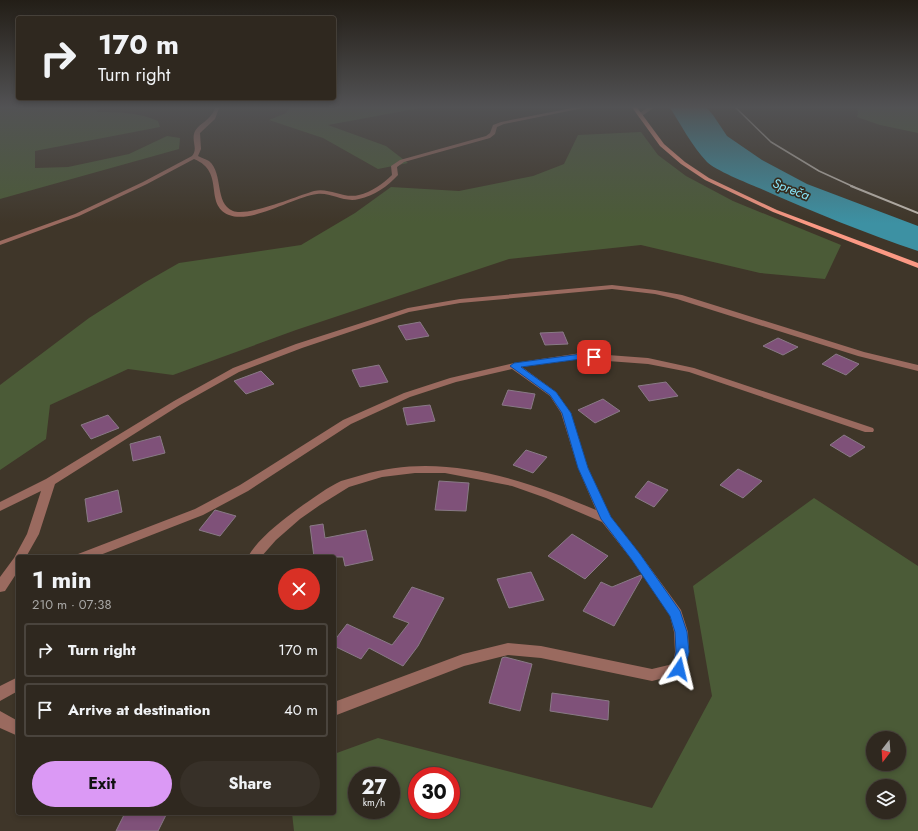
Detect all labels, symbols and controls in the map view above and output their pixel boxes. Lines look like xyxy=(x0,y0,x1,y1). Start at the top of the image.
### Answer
text: 170 m xyxy=(98,24,179,65)
icon: right xyxy=(32,32,84,84)
text: Turn right xyxy=(98,62,170,88)
water label: Spreča xyxy=(770,173,812,205)
pin xyxy=(577,340,611,374)
icon: arrive xyxy=(583,346,605,368)
text: 1 min xyxy=(32,562,92,597)
button: close xyxy=(278,568,320,610)
text: 210 m · 07:38 xyxy=(32,595,112,614)
icon: right xyxy=(34,639,56,661)
text: Turn right xyxy=(68,639,136,661)
text: 170 m xyxy=(278,639,318,661)
position arrow xyxy=(658,648,700,690)
icon: arrive xyxy=(34,699,56,721)
text: Arrive at destination xyxy=(68,699,210,721)
text: 40 m xyxy=(284,699,318,721)
north arrow xyxy=(866,731,906,771)
map controls xyxy=(866,731,906,819)
button: Exit xyxy=(32,761,172,807)
button: Share xyxy=(180,761,320,807)
speed limit sign: 30 xyxy=(408,767,460,819)
text: 27 xyxy=(361,773,387,802)
button: layers xyxy=(866,779,906,819)
text: km/h xyxy=(363,795,385,810)

